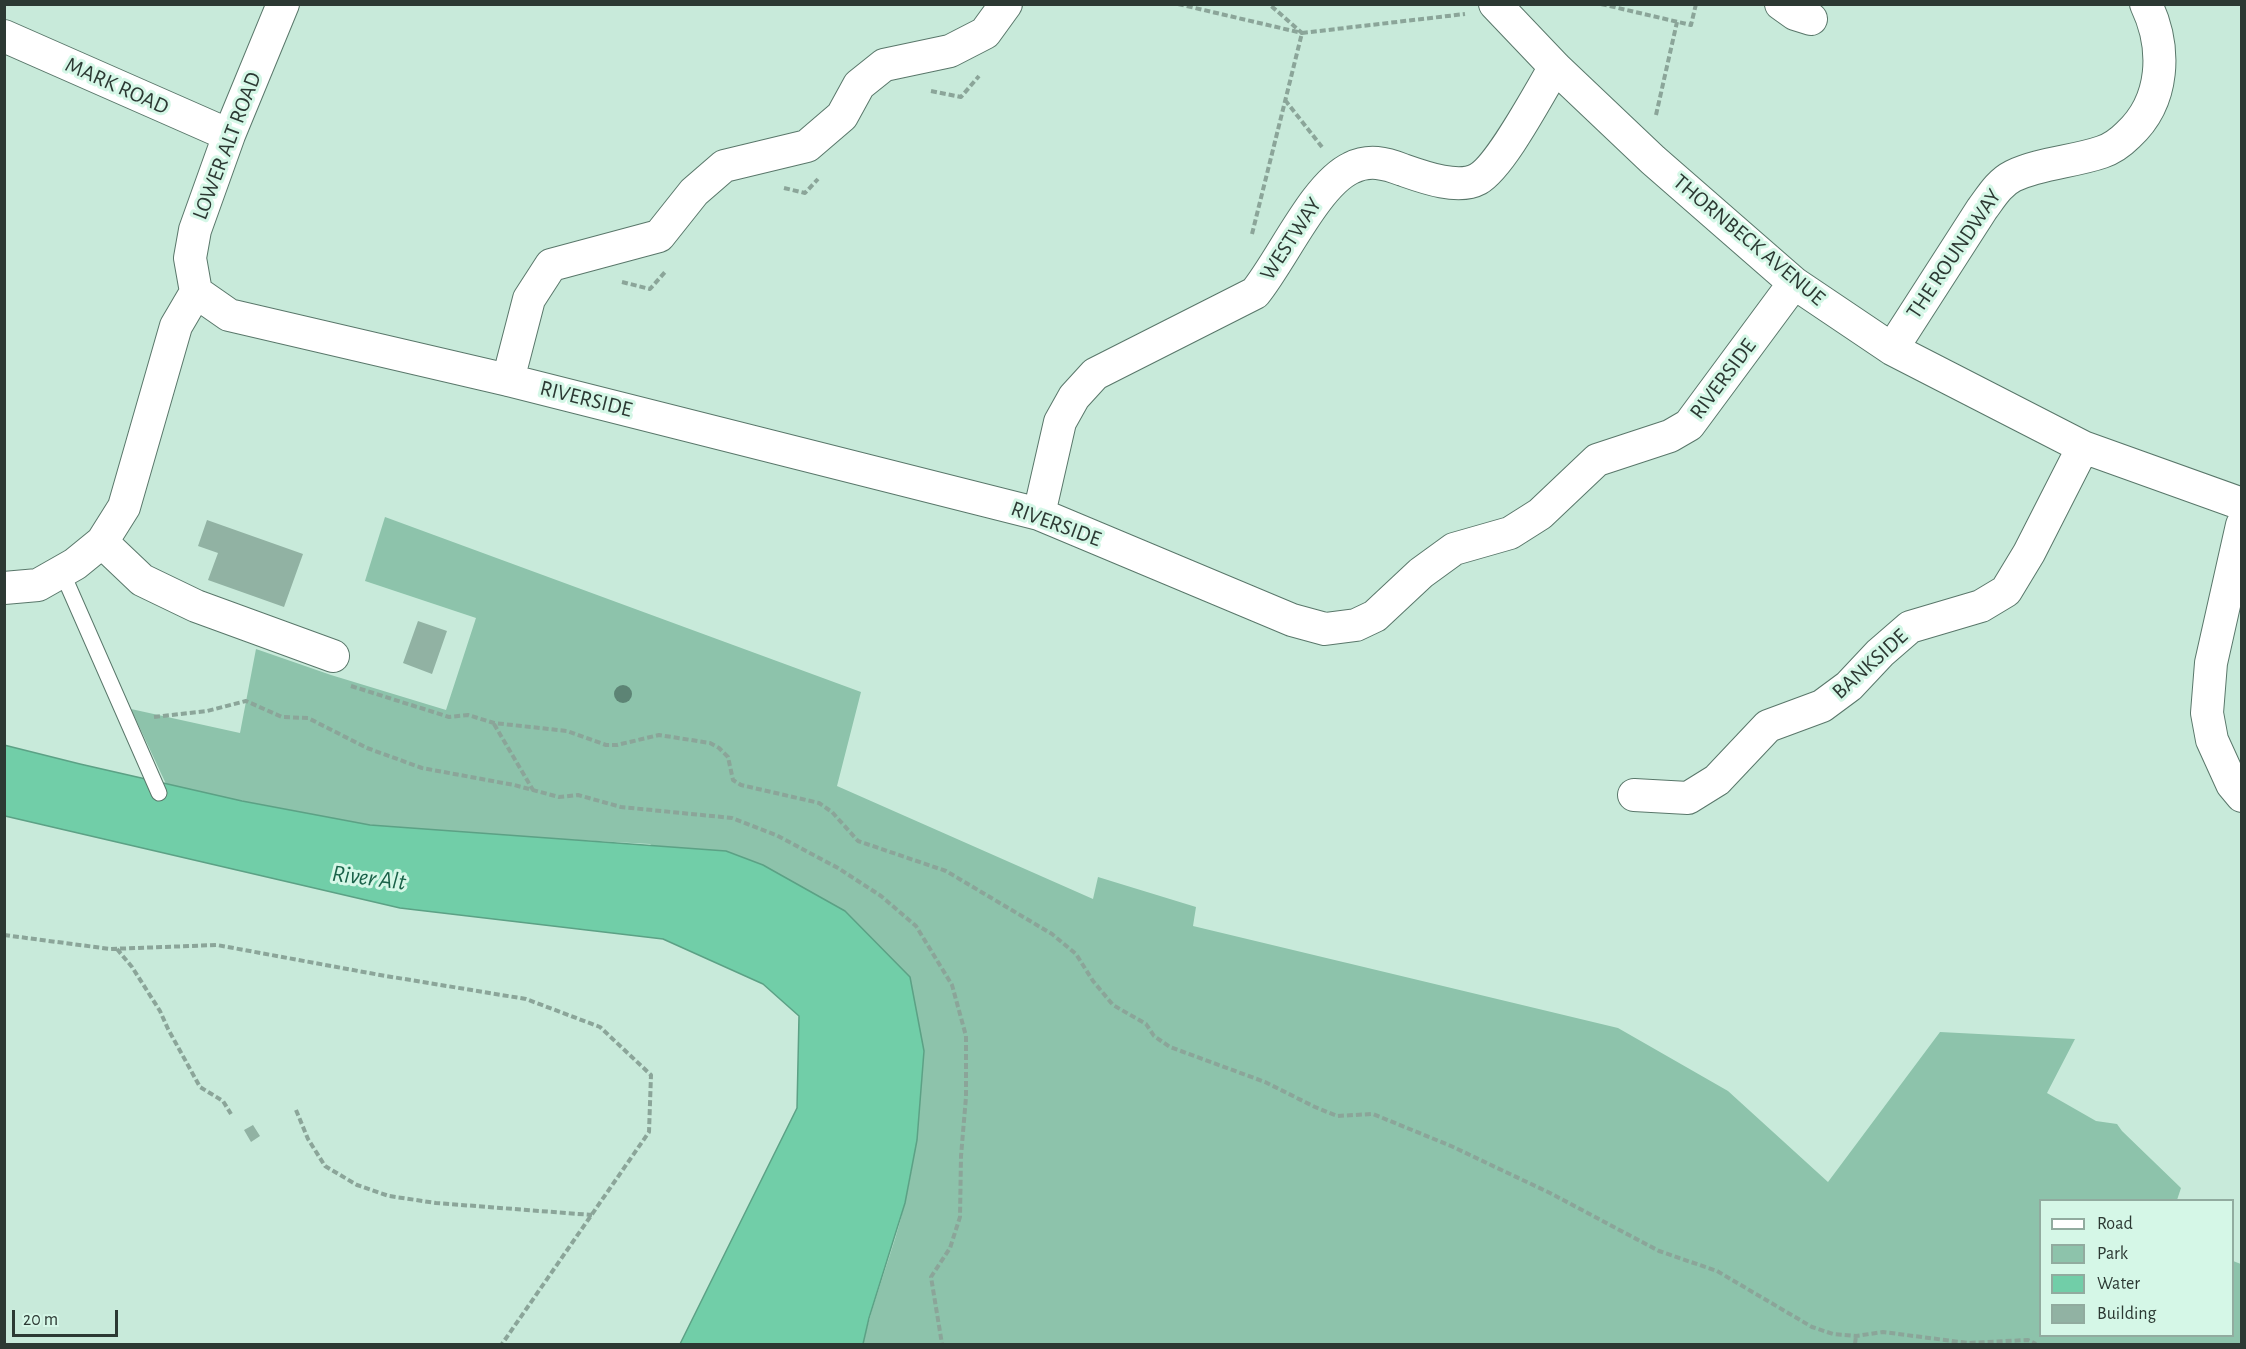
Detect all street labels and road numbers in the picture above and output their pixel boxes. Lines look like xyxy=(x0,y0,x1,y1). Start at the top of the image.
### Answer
street label: MARK ROAD xyxy=(61,51,173,121)
street label: LOWER ALT ROAD xyxy=(187,69,267,223)
street label: THORNBECK AVENUE xyxy=(1668,169,1830,311)
street label: THE ROUNDWAY xyxy=(1901,184,2007,324)
street label: WESTWAY xyxy=(1254,193,1328,285)
street label: RIVERSIDE xyxy=(1684,334,1762,424)
street label: RIVERSIDE xyxy=(537,375,635,423)
street label: RIVERSIDE xyxy=(1007,496,1105,552)
street label: BANKSIDE xyxy=(1827,623,1913,705)

